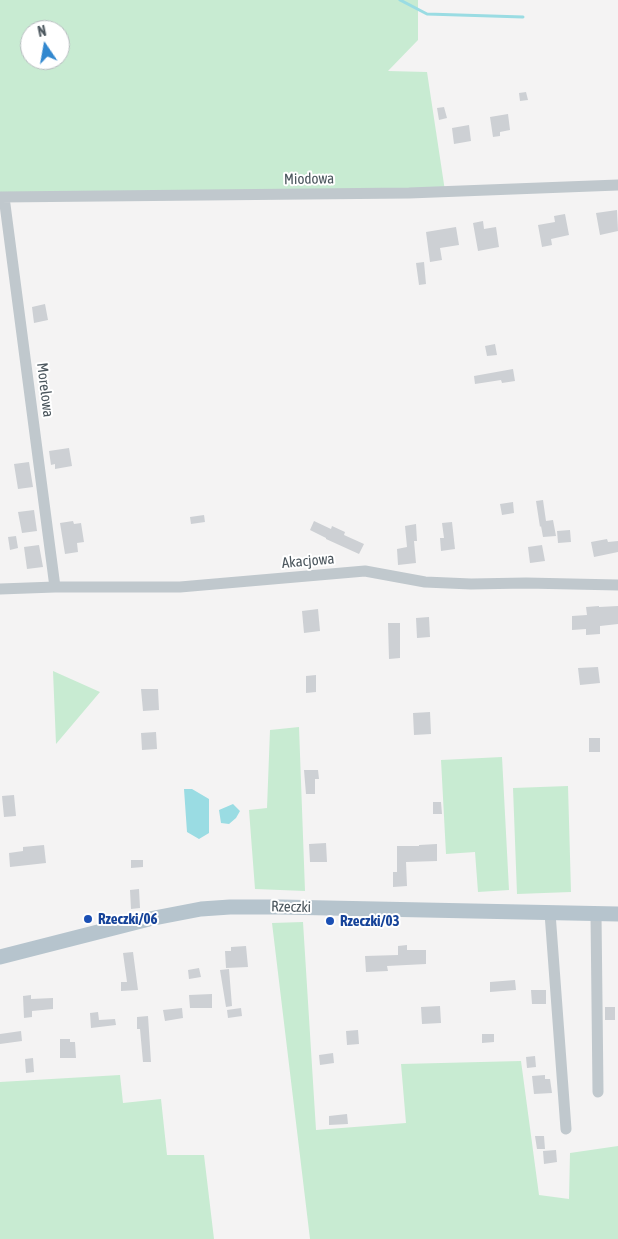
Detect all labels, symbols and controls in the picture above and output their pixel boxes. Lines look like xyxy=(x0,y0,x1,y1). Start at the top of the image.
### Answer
north arrow xyxy=(20,20,70,70)
text: N xyxy=(36,23,48,40)
street label: Miodowa xyxy=(284,170,334,188)
street label: Morelowa xyxy=(33,362,57,418)
street label: Akacjowa xyxy=(281,550,335,572)
street label: Rzeczki xyxy=(271,898,311,916)
place label: Rzeczki/06 xyxy=(98,910,158,928)
place label: Rzeczki/03 xyxy=(340,912,400,930)
marker: Rzeczki/06 xyxy=(82,913,94,925)
marker: Rzeczki/03 xyxy=(324,915,336,927)

